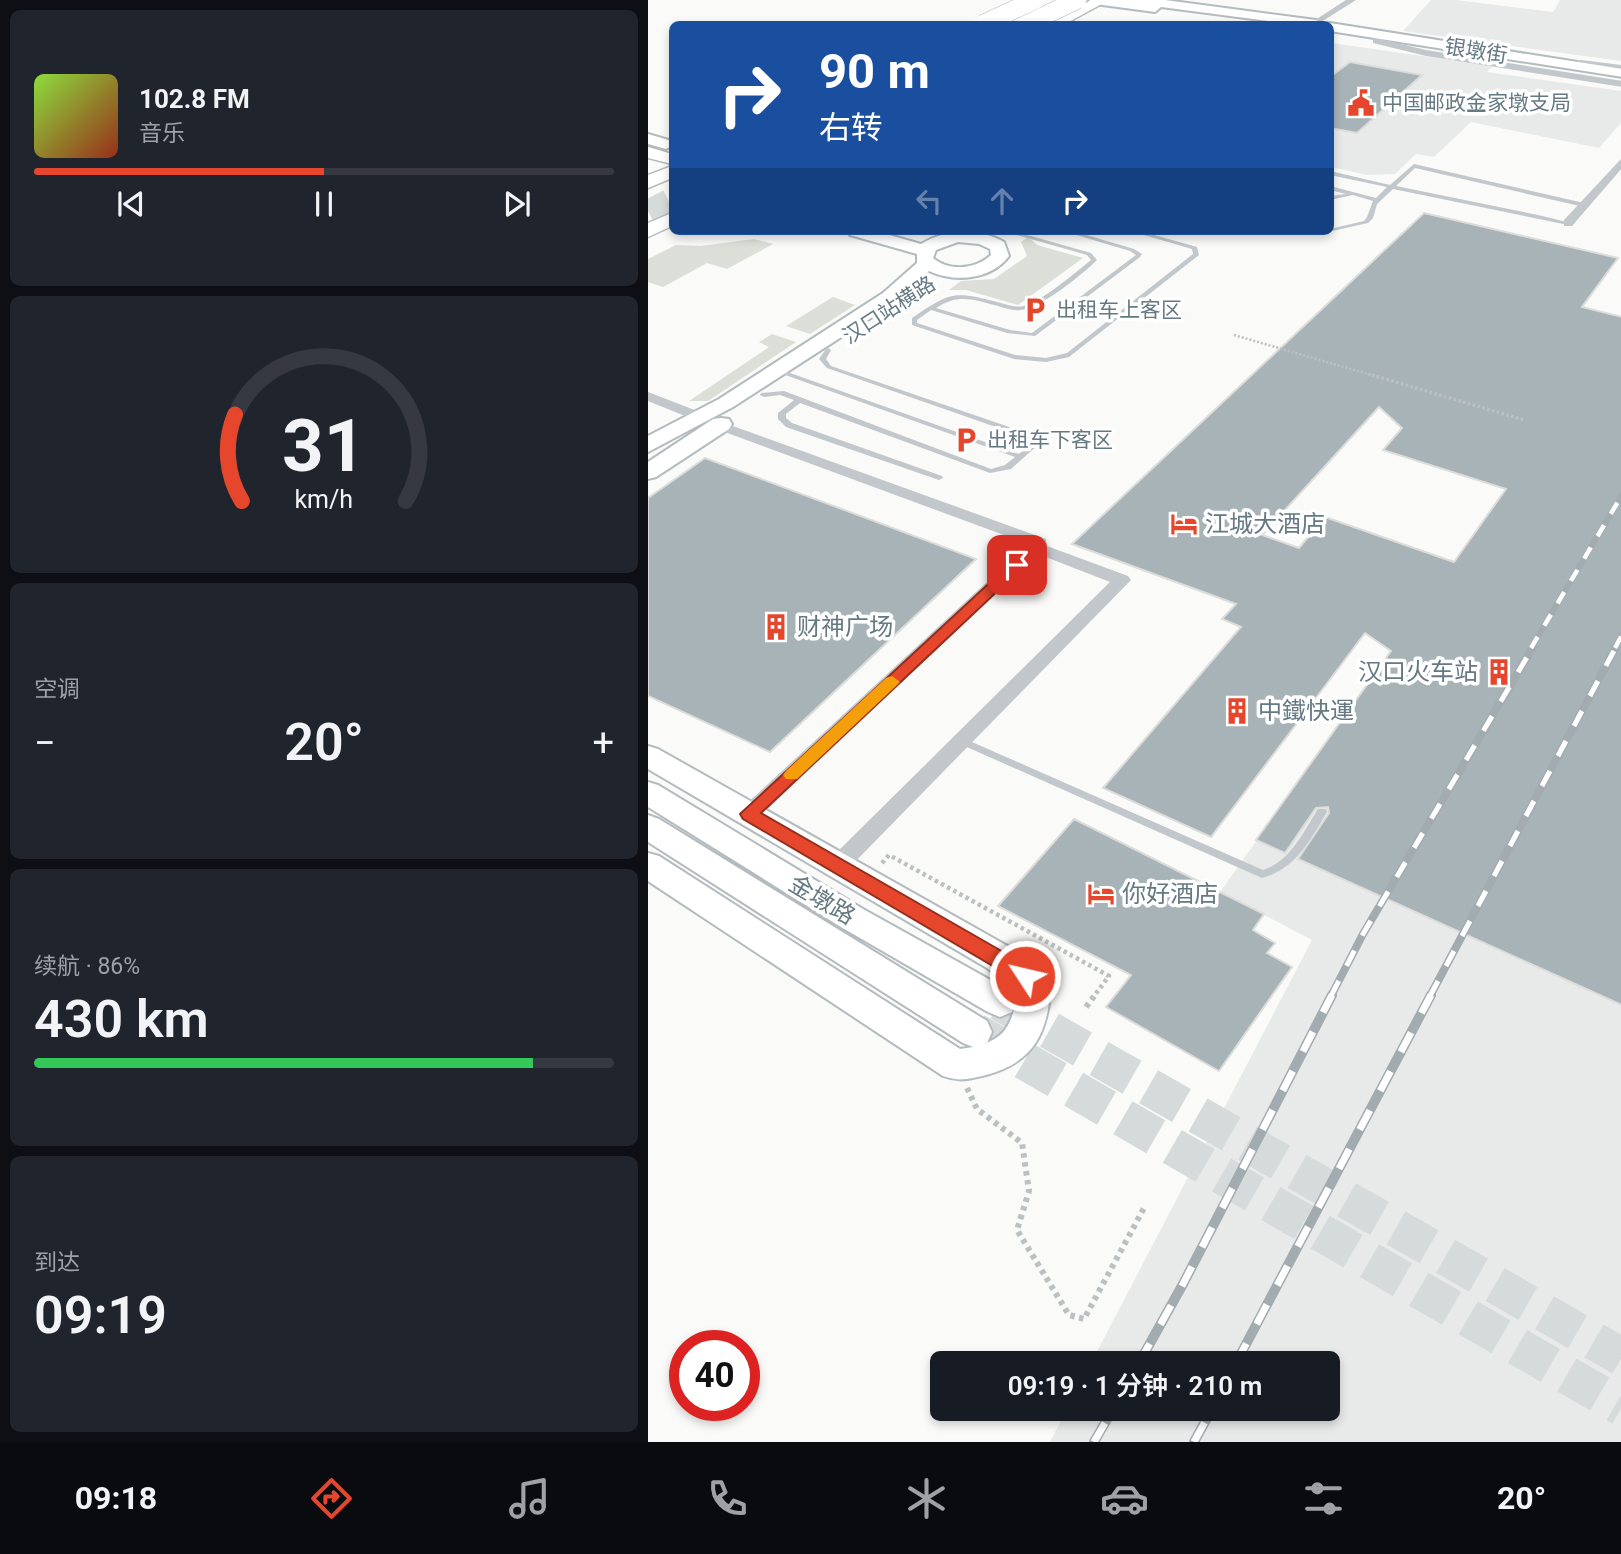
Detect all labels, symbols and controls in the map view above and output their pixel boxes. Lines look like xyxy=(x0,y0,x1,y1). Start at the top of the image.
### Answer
street label: 银墩街 xyxy=(1443,34,1509,68)
text: 90 m xyxy=(819,43,930,100)
icon: right xyxy=(704,49,795,140)
text: 102.8 FM xyxy=(139,84,250,114)
public building icon: 中国邮政金家墩支局 xyxy=(1346,88,1376,118)
place label: 中国邮政金家墩支局 xyxy=(1382,91,1571,115)
text: 右转 xyxy=(819,109,883,147)
text: 音乐 xyxy=(139,120,185,147)
icon: left xyxy=(910,182,948,220)
icon: ahead xyxy=(983,182,1021,220)
icon: right xyxy=(1056,182,1094,220)
icon: previous xyxy=(112,185,150,223)
icon: pause xyxy=(305,185,343,223)
icon: next xyxy=(498,185,536,223)
street label: 汉口站横路 xyxy=(838,271,940,349)
parking icon: 出租车上客区 xyxy=(1020,295,1050,325)
place label: 出租车上客区 xyxy=(1056,298,1182,322)
text: 31 xyxy=(282,403,366,489)
parking icon: 出租车下客区 xyxy=(951,425,981,455)
place label: 出租车下客区 xyxy=(987,428,1113,452)
text: km/h xyxy=(295,484,353,513)
hotel icon: 江城大酒店 xyxy=(1169,509,1199,539)
place label: 江城大酒店 xyxy=(1205,510,1325,538)
pin xyxy=(987,535,1047,595)
icon: arrive xyxy=(998,546,1036,584)
building icon: 财神广场 xyxy=(761,612,791,642)
place label: 财神广场 xyxy=(797,613,893,641)
building icon: 汉口火车站 xyxy=(1484,657,1514,687)
place label: 汉口火车站 xyxy=(1358,658,1478,686)
text: 空调 xyxy=(34,676,80,703)
building icon: 中鐵快運 xyxy=(1222,696,1252,726)
place label: 中鐵快運 xyxy=(1258,697,1354,725)
text: 20° xyxy=(284,712,364,773)
text: − xyxy=(34,721,56,765)
text: + xyxy=(592,721,614,765)
street label: 金墩路 xyxy=(784,869,860,931)
hotel icon: 你好酒店 xyxy=(1086,879,1116,909)
place label: 你好酒店 xyxy=(1122,880,1218,908)
position arrow xyxy=(988,939,1062,1013)
text: 续航 · 86% xyxy=(34,953,140,980)
text: 430 km xyxy=(34,989,209,1050)
text: 到达 xyxy=(34,1249,80,1276)
text: 09:19 xyxy=(34,1285,167,1346)
speed limit sign: 40 xyxy=(669,1330,760,1421)
text: 09:19 · 1 分钟 · 210 m xyxy=(1008,1371,1262,1401)
icon: directions xyxy=(307,1474,356,1523)
icon: music xyxy=(505,1474,554,1523)
icon: phone xyxy=(703,1474,752,1523)
icon: climate xyxy=(902,1474,951,1523)
icon: car xyxy=(1100,1474,1149,1523)
icon: filters xyxy=(1299,1474,1348,1523)
text: 09:18 xyxy=(75,1479,157,1517)
text: 20° xyxy=(1497,1479,1546,1517)

